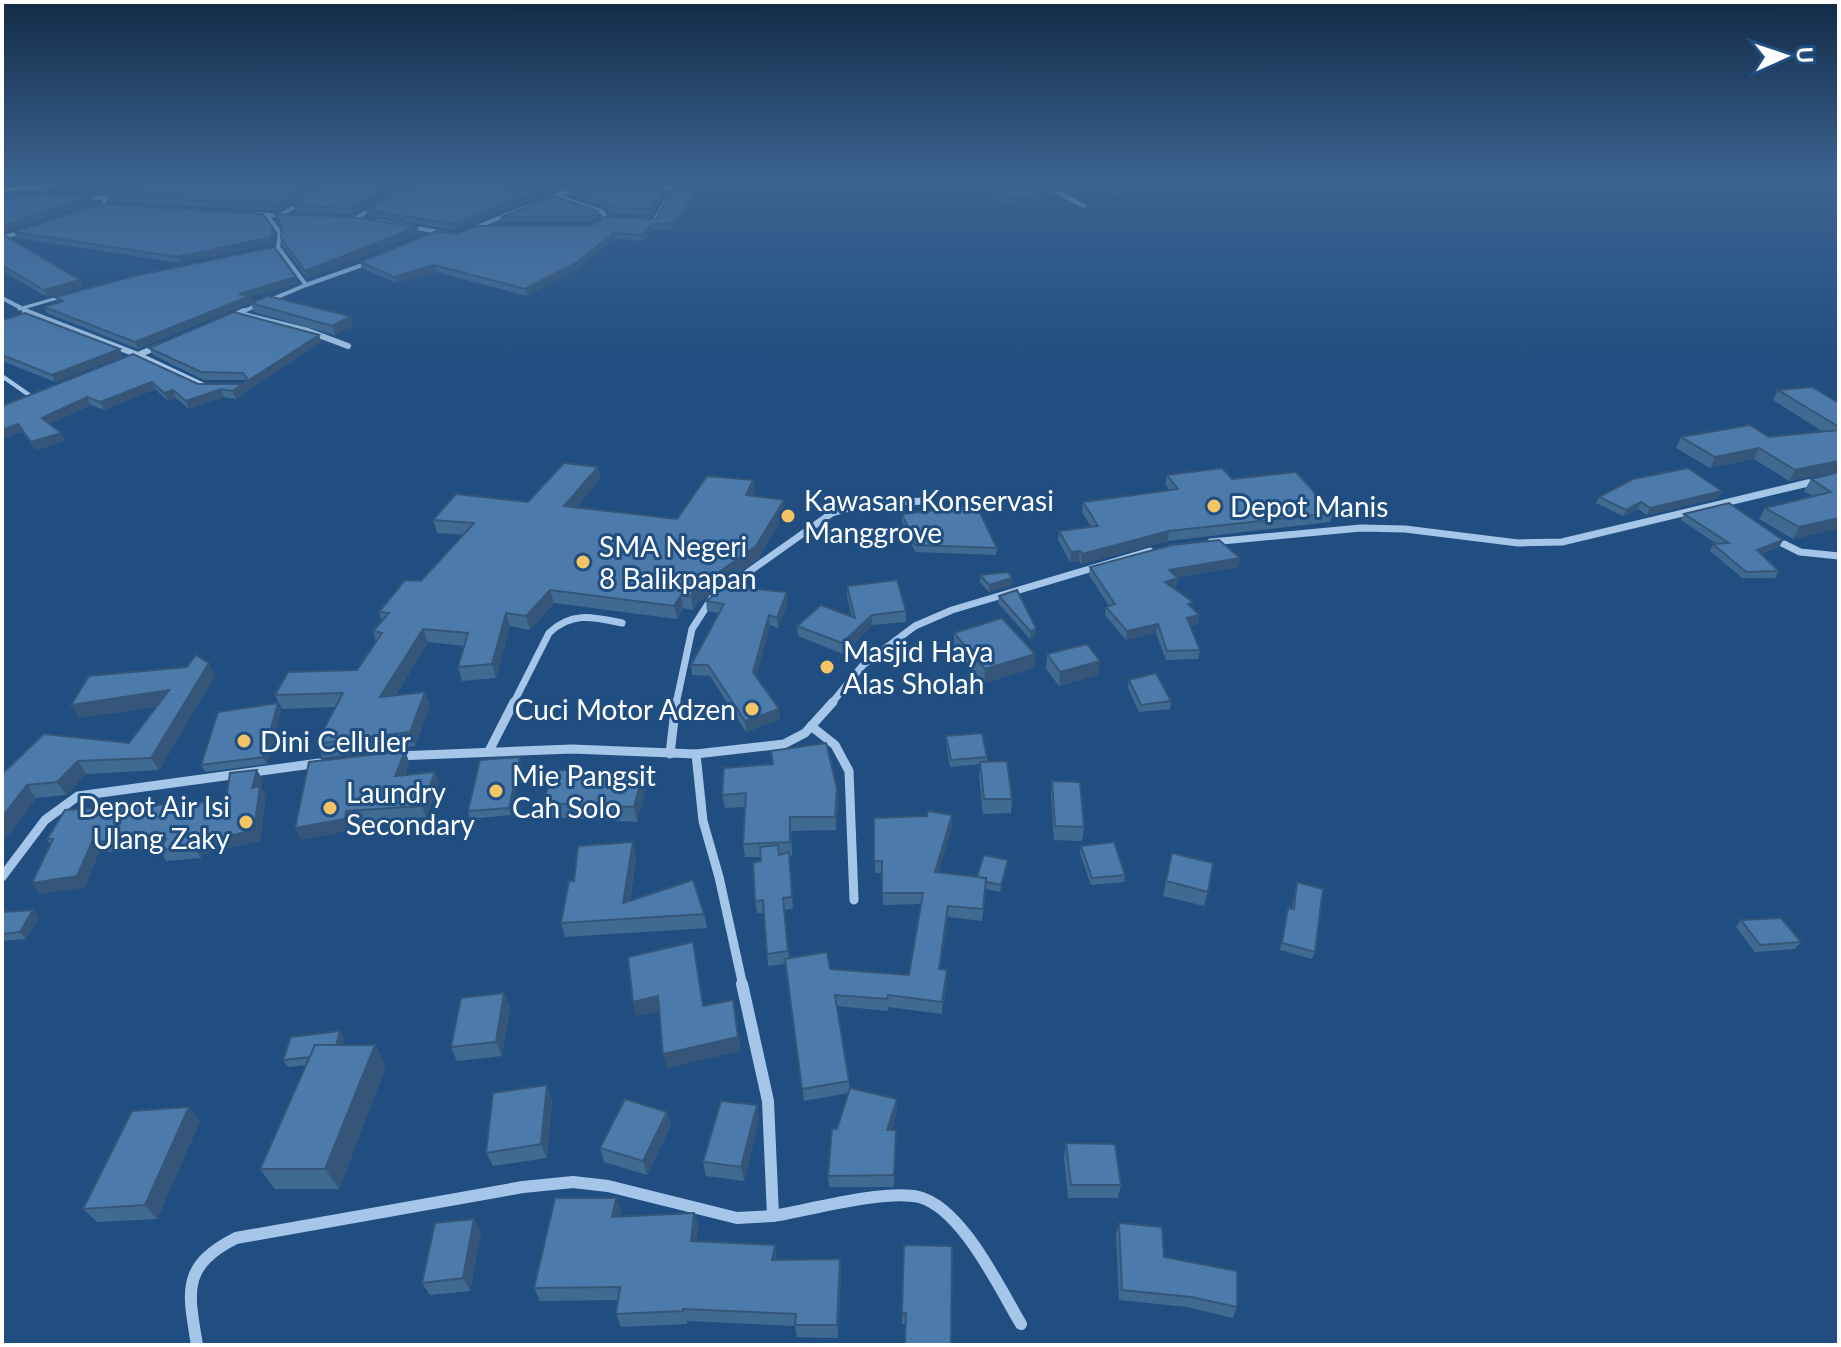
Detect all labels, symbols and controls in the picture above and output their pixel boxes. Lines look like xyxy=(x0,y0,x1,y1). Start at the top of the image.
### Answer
north arrow xyxy=(1745,16,1825,96)
text: U xyxy=(1792,46,1819,64)
place label: Kawasan Konservasi Manggrove xyxy=(804,483,1054,549)
place label: Depot Manis xyxy=(1230,489,1388,523)
marker: Depot Manis xyxy=(1205,497,1223,515)
marker: Kawasan Konservasi Manggrove xyxy=(779,507,797,525)
place label: SMA Negeri 8 Balikpapan xyxy=(599,529,757,595)
marker: SMA Negeri 8 Balikpapan xyxy=(574,553,592,571)
place label: Masjid Haya Alas Sholah xyxy=(843,634,994,700)
marker: Masjid Haya Alas Sholah xyxy=(818,658,836,676)
place label: Cuci Motor Adzen xyxy=(515,692,736,726)
marker: Cuci Motor Adzen xyxy=(743,700,761,718)
place label: Dini Celluler xyxy=(260,724,411,758)
marker: Dini Celluler xyxy=(235,732,253,750)
place label: Mie Pangsit Cah Solo xyxy=(512,758,656,824)
place label: Laundry Secondary xyxy=(346,775,475,841)
marker: Mie Pangsit Cah Solo xyxy=(487,782,505,800)
place label: Depot Air Isi Ulang Zaky xyxy=(78,789,231,855)
marker: Laundry Secondary xyxy=(321,799,339,817)
marker: Depot Air Isi Ulang Zaky xyxy=(237,813,255,831)

